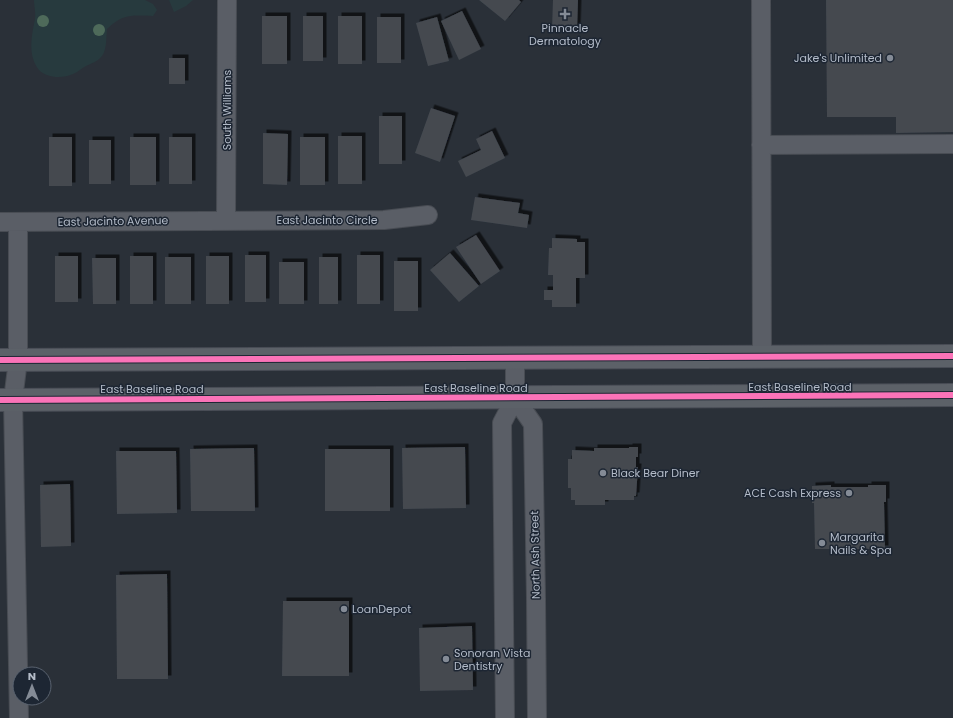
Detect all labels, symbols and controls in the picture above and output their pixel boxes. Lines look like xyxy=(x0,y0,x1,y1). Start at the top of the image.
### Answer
marker: Pinnacle Dermatology xyxy=(559,8,571,20)
place label: Pinnacle Dermatology xyxy=(529,20,602,49)
place label: Jake's Unlimited xyxy=(794,50,882,66)
marker: Jake's Unlimited xyxy=(885,53,895,63)
street label: South Williams xyxy=(219,69,235,150)
street label: East Jacinto Avenue xyxy=(57,212,169,230)
street label: East Jacinto Circle xyxy=(277,212,378,228)
street label: East Baseline Road xyxy=(748,379,852,395)
street label: East Baseline Road xyxy=(424,380,528,396)
street label: East Baseline Road xyxy=(100,381,204,397)
place label: Black Bear Diner xyxy=(611,465,700,481)
marker: Black Bear Diner xyxy=(598,468,608,478)
place label: ACE Cash Express xyxy=(744,485,841,501)
marker: ACE Cash Express xyxy=(844,488,854,498)
street label: North Ash Street xyxy=(526,511,544,599)
place label: Margarita Nails & Spa xyxy=(830,529,892,558)
marker: Margarita Nails & Spa xyxy=(817,538,827,548)
place label: LoanDepot xyxy=(352,601,411,617)
marker: LoanDepot xyxy=(339,604,349,614)
place label: Sonoran Vista Dentistry xyxy=(454,645,530,674)
marker: Sonoran Vista Dentistry xyxy=(441,654,451,664)
north arrow xyxy=(12,666,52,706)
text: N xyxy=(28,668,36,684)

